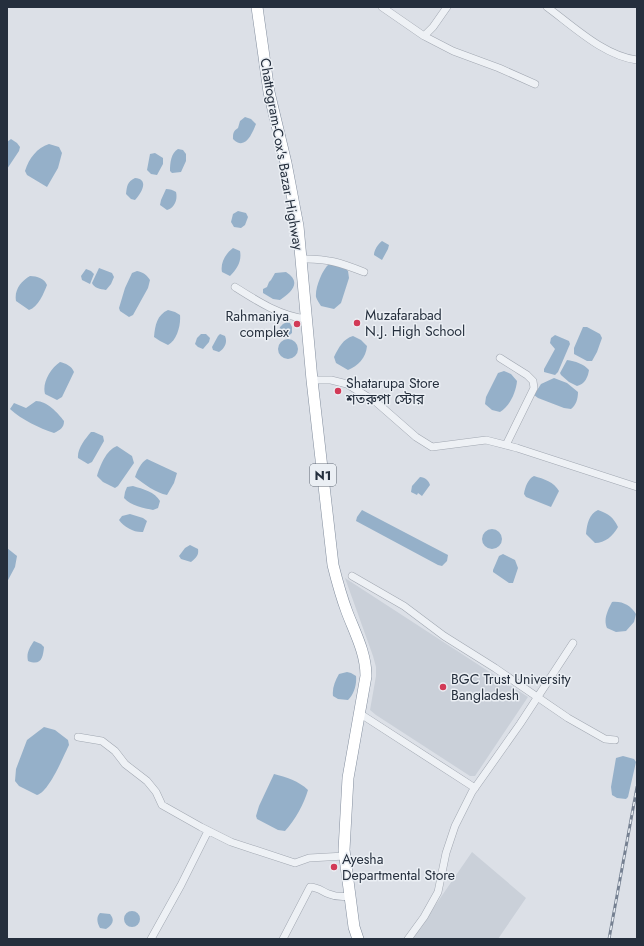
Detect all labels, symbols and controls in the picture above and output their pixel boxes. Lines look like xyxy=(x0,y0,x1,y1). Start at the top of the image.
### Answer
street label: Chattogram-Cox's Bazar Highway xyxy=(255,56,309,252)
place label: Muzafarabad N.J. High School xyxy=(365,305,465,341)
place label: Rahmaniya complex xyxy=(226,306,289,342)
marker: Muzafarabad N.J. High School xyxy=(352,318,362,328)
marker: Rahmaniya complex xyxy=(292,319,302,329)
place label: Shatarupa Store শতরুপা স্টোর xyxy=(345,373,439,409)
marker: Shatarupa Store শতরুপা স্টোর xyxy=(333,386,343,396)
road number: N1 xyxy=(310,464,336,486)
place label: BGC Trust University Bangladesh xyxy=(451,669,572,705)
marker: BGC Trust University Bangladesh xyxy=(438,682,448,692)
place label: Ayesha Departmental Store xyxy=(342,849,455,885)
marker: Ayesha Departmental Store xyxy=(329,862,339,872)

